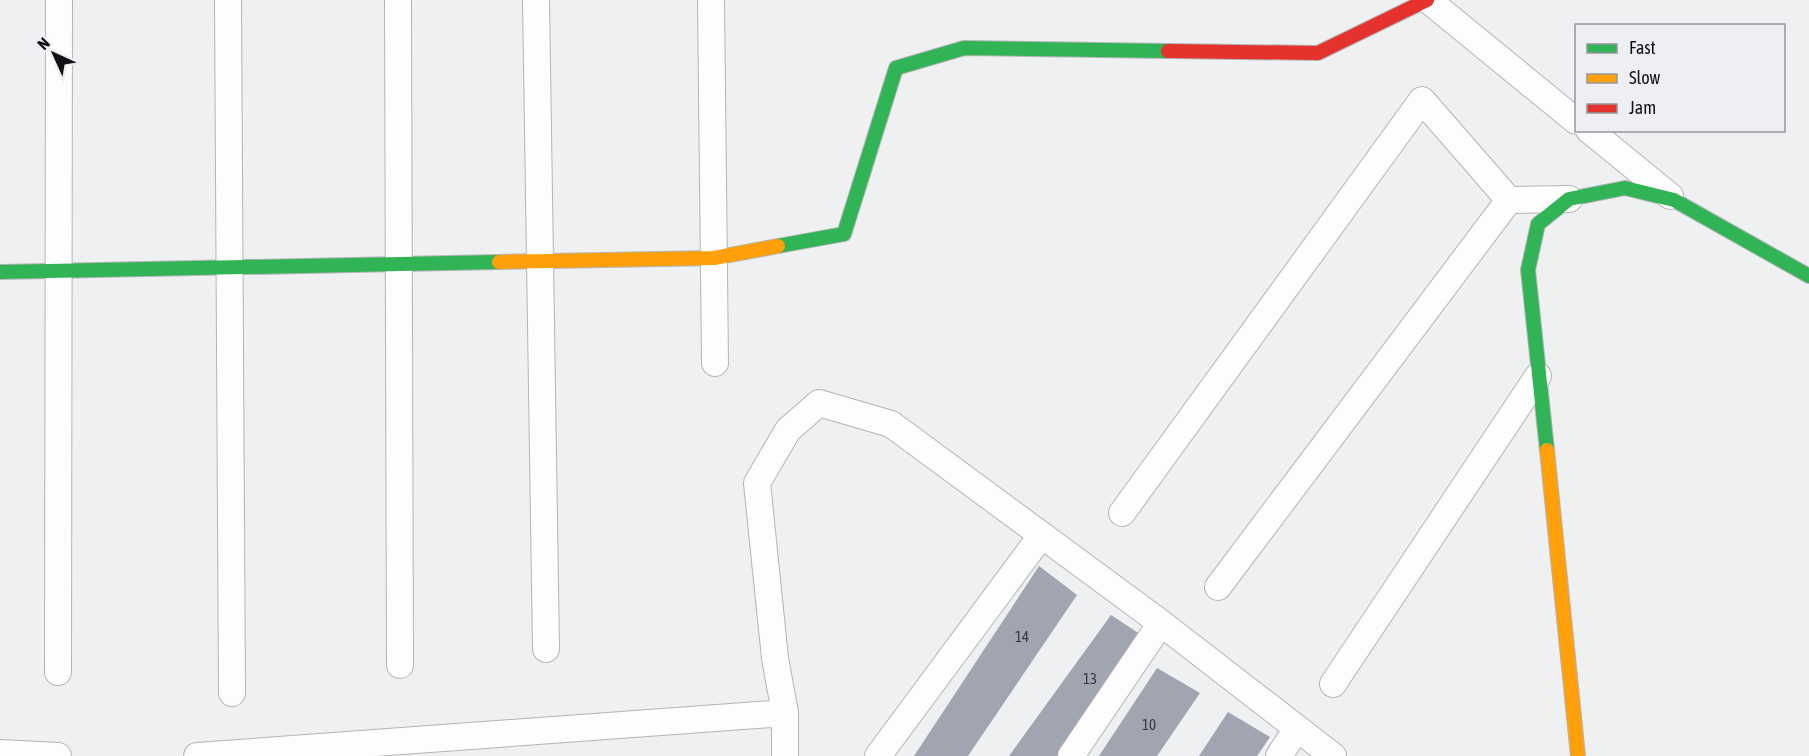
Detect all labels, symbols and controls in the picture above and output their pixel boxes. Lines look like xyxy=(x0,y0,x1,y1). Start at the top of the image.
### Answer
north arrow xyxy=(24,24,84,84)
legend xyxy=(1575,24,1785,132)
text: N xyxy=(34,34,53,53)
text: Fast xyxy=(1629,37,1656,58)
text: Slow xyxy=(1629,67,1660,88)
text: Jam xyxy=(1629,97,1656,118)
house number: 14 xyxy=(1015,628,1029,645)
house number: 13 xyxy=(1083,670,1097,687)
house number: 10 xyxy=(1142,716,1156,733)

